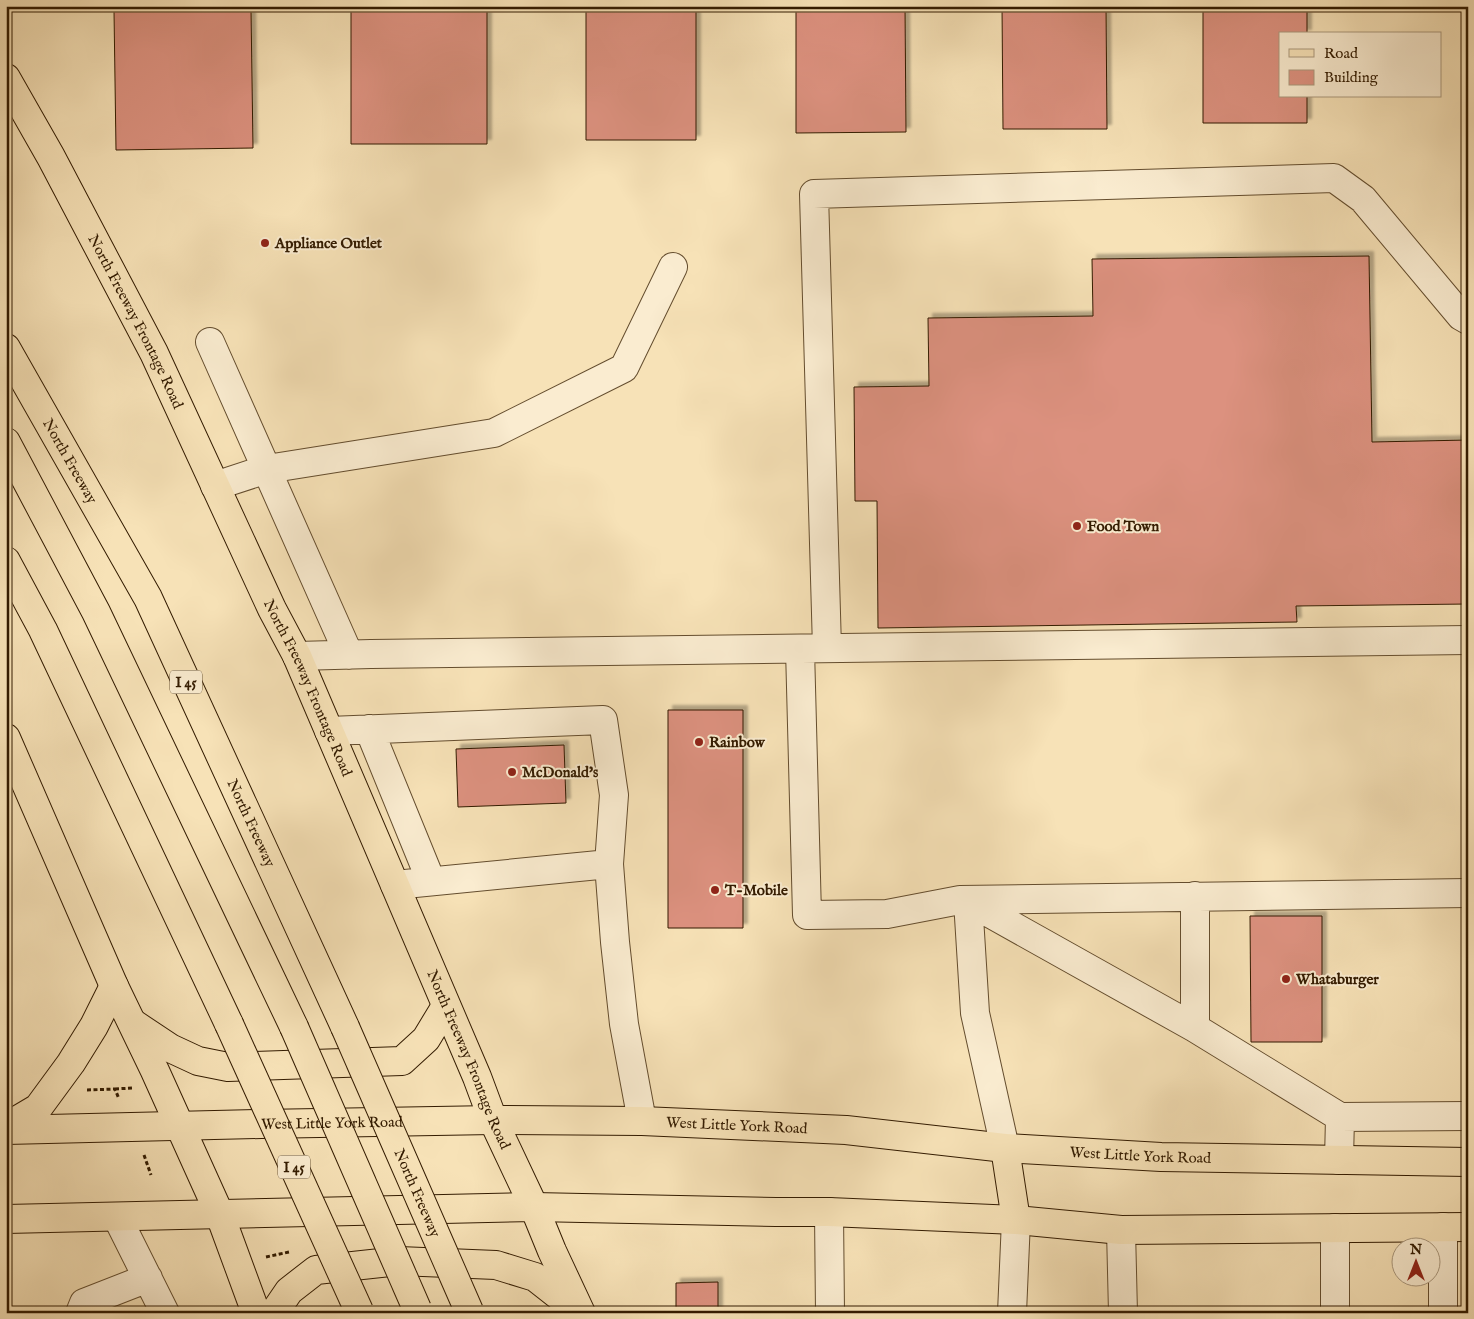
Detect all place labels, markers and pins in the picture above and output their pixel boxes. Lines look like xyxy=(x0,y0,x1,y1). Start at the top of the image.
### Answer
place label: Appliance Outlet xyxy=(274,234,383,253)
marker: Appliance Outlet xyxy=(259,237,271,249)
place label: Food Town xyxy=(1087,517,1159,536)
marker: Food Town xyxy=(1071,520,1083,532)
place label: Rainbow xyxy=(709,733,766,752)
marker: Rainbow xyxy=(693,736,705,748)
place label: McDonald's xyxy=(522,763,599,782)
marker: McDonald's xyxy=(506,766,518,778)
place label: T-Mobile xyxy=(724,881,788,900)
marker: T-Mobile xyxy=(709,884,721,896)
place label: Whataburger xyxy=(1295,970,1379,989)
marker: Whataburger xyxy=(1280,973,1292,985)

